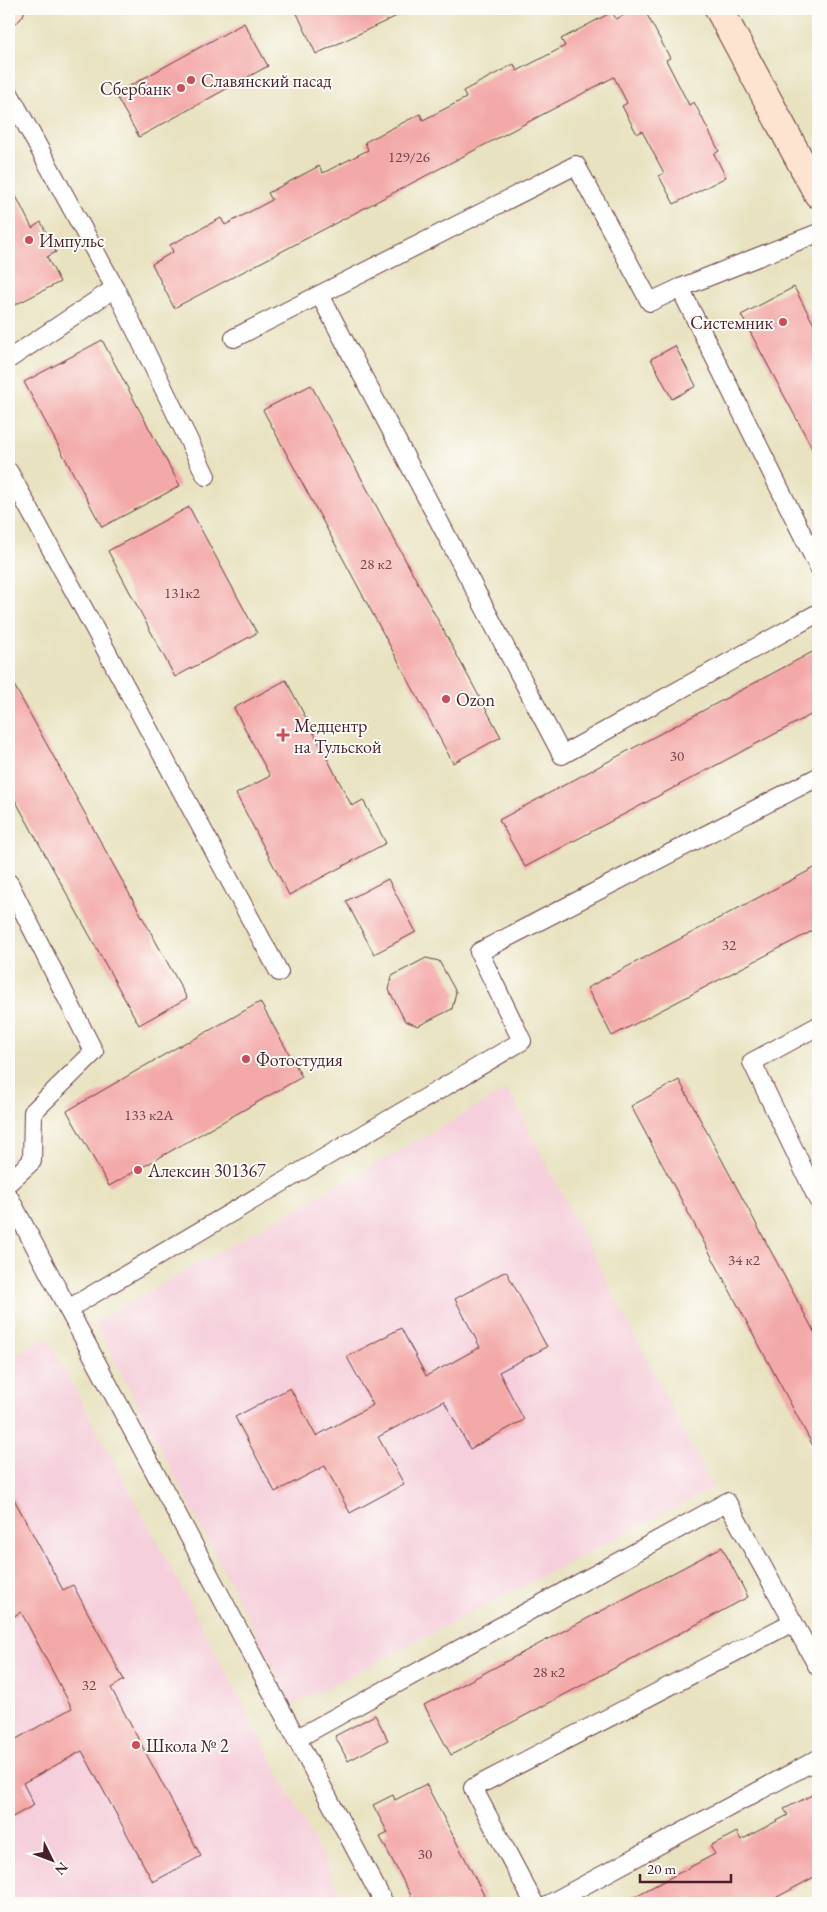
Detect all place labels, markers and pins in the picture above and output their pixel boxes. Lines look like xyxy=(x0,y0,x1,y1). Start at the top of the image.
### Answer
place label: Славянский пасад xyxy=(201,69,332,92)
marker: Славянский пасад xyxy=(185,74,197,86)
place label: Сбербанк xyxy=(100,77,171,100)
marker: Сбербанк xyxy=(175,82,187,94)
place label: Импульс xyxy=(39,229,104,252)
marker: Импульс xyxy=(23,234,35,246)
place label: Системник xyxy=(690,311,773,334)
marker: Системник xyxy=(777,316,789,328)
place label: Ozon xyxy=(456,688,495,711)
marker: Ozon xyxy=(440,693,452,705)
place label: Медцентр на Тульской xyxy=(294,714,382,758)
marker: Медцентр на Тульской xyxy=(276,728,290,742)
place label: Фотостудия xyxy=(256,1048,343,1071)
marker: Фотостудия xyxy=(240,1053,252,1065)
place label: Алексин 301367 xyxy=(147,1159,266,1182)
marker: Алексин 301367 xyxy=(132,1164,144,1176)
place label: Школа № 2 xyxy=(146,1734,229,1757)
marker: Школа № 2 xyxy=(130,1739,142,1751)

